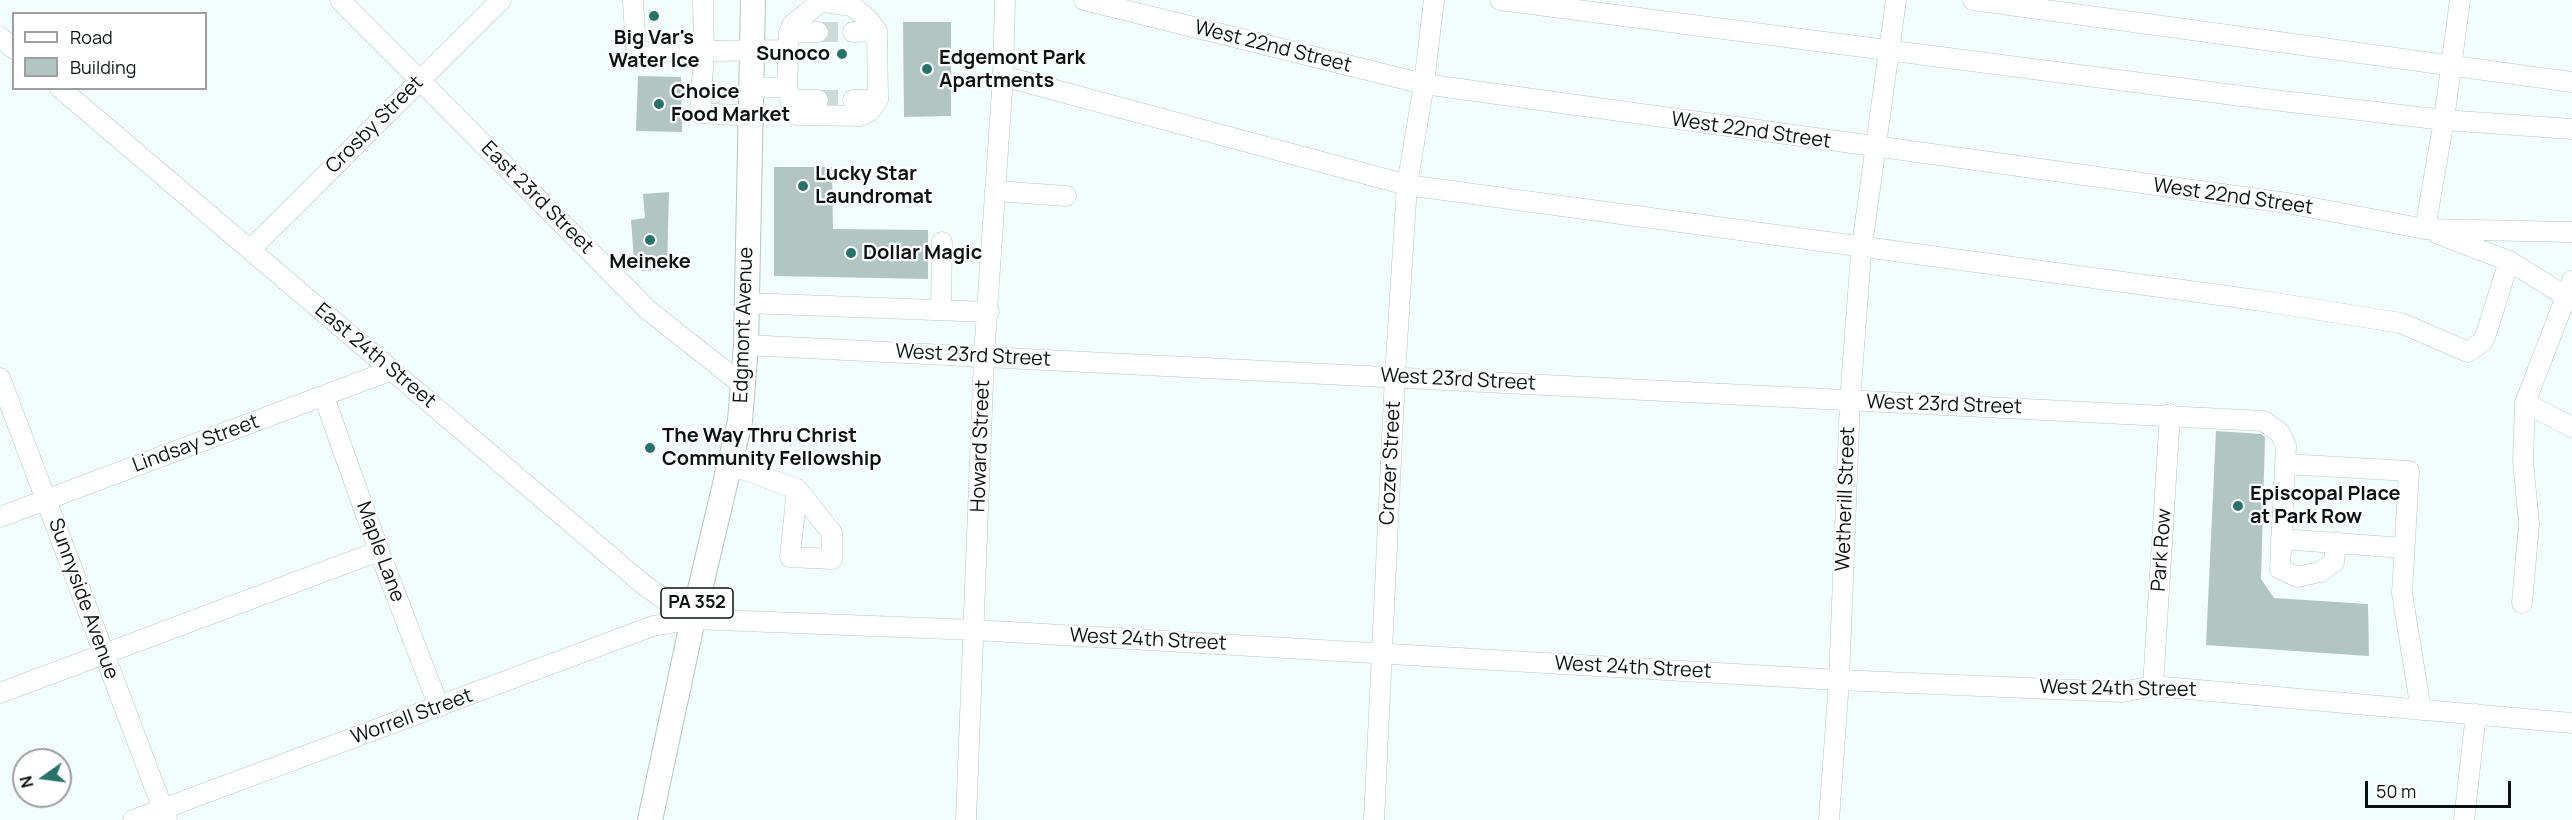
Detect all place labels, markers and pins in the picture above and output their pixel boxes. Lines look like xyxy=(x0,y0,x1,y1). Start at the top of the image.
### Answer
marker: Big Var's Water Ice xyxy=(647,9,661,23)
place label: Big Var's Water Ice xyxy=(608,26,700,73)
place label: Sunoco xyxy=(756,42,830,66)
place label: Edgemont Park Apartments xyxy=(939,46,1085,93)
marker: Sunoco xyxy=(835,47,849,61)
marker: Edgemont Park Apartments xyxy=(920,62,934,76)
place label: Choice Food Market xyxy=(671,80,790,127)
marker: Choice Food Market xyxy=(652,97,666,111)
place label: Lucky Star Laundromat xyxy=(815,162,933,209)
marker: Lucky Star Laundromat xyxy=(796,179,810,193)
marker: Meineke xyxy=(643,233,657,247)
place label: Dollar Magic xyxy=(863,241,982,265)
marker: Dollar Magic xyxy=(844,246,858,260)
place label: Meineke xyxy=(609,250,691,274)
place label: The Way Thru Christ Community Fellowship xyxy=(662,424,882,471)
marker: The Way Thru Christ Community Fellowship xyxy=(643,441,657,455)
place label: Episcopal Place at Park Row xyxy=(2250,482,2401,529)
marker: Episcopal Place at Park Row xyxy=(2231,499,2245,513)

